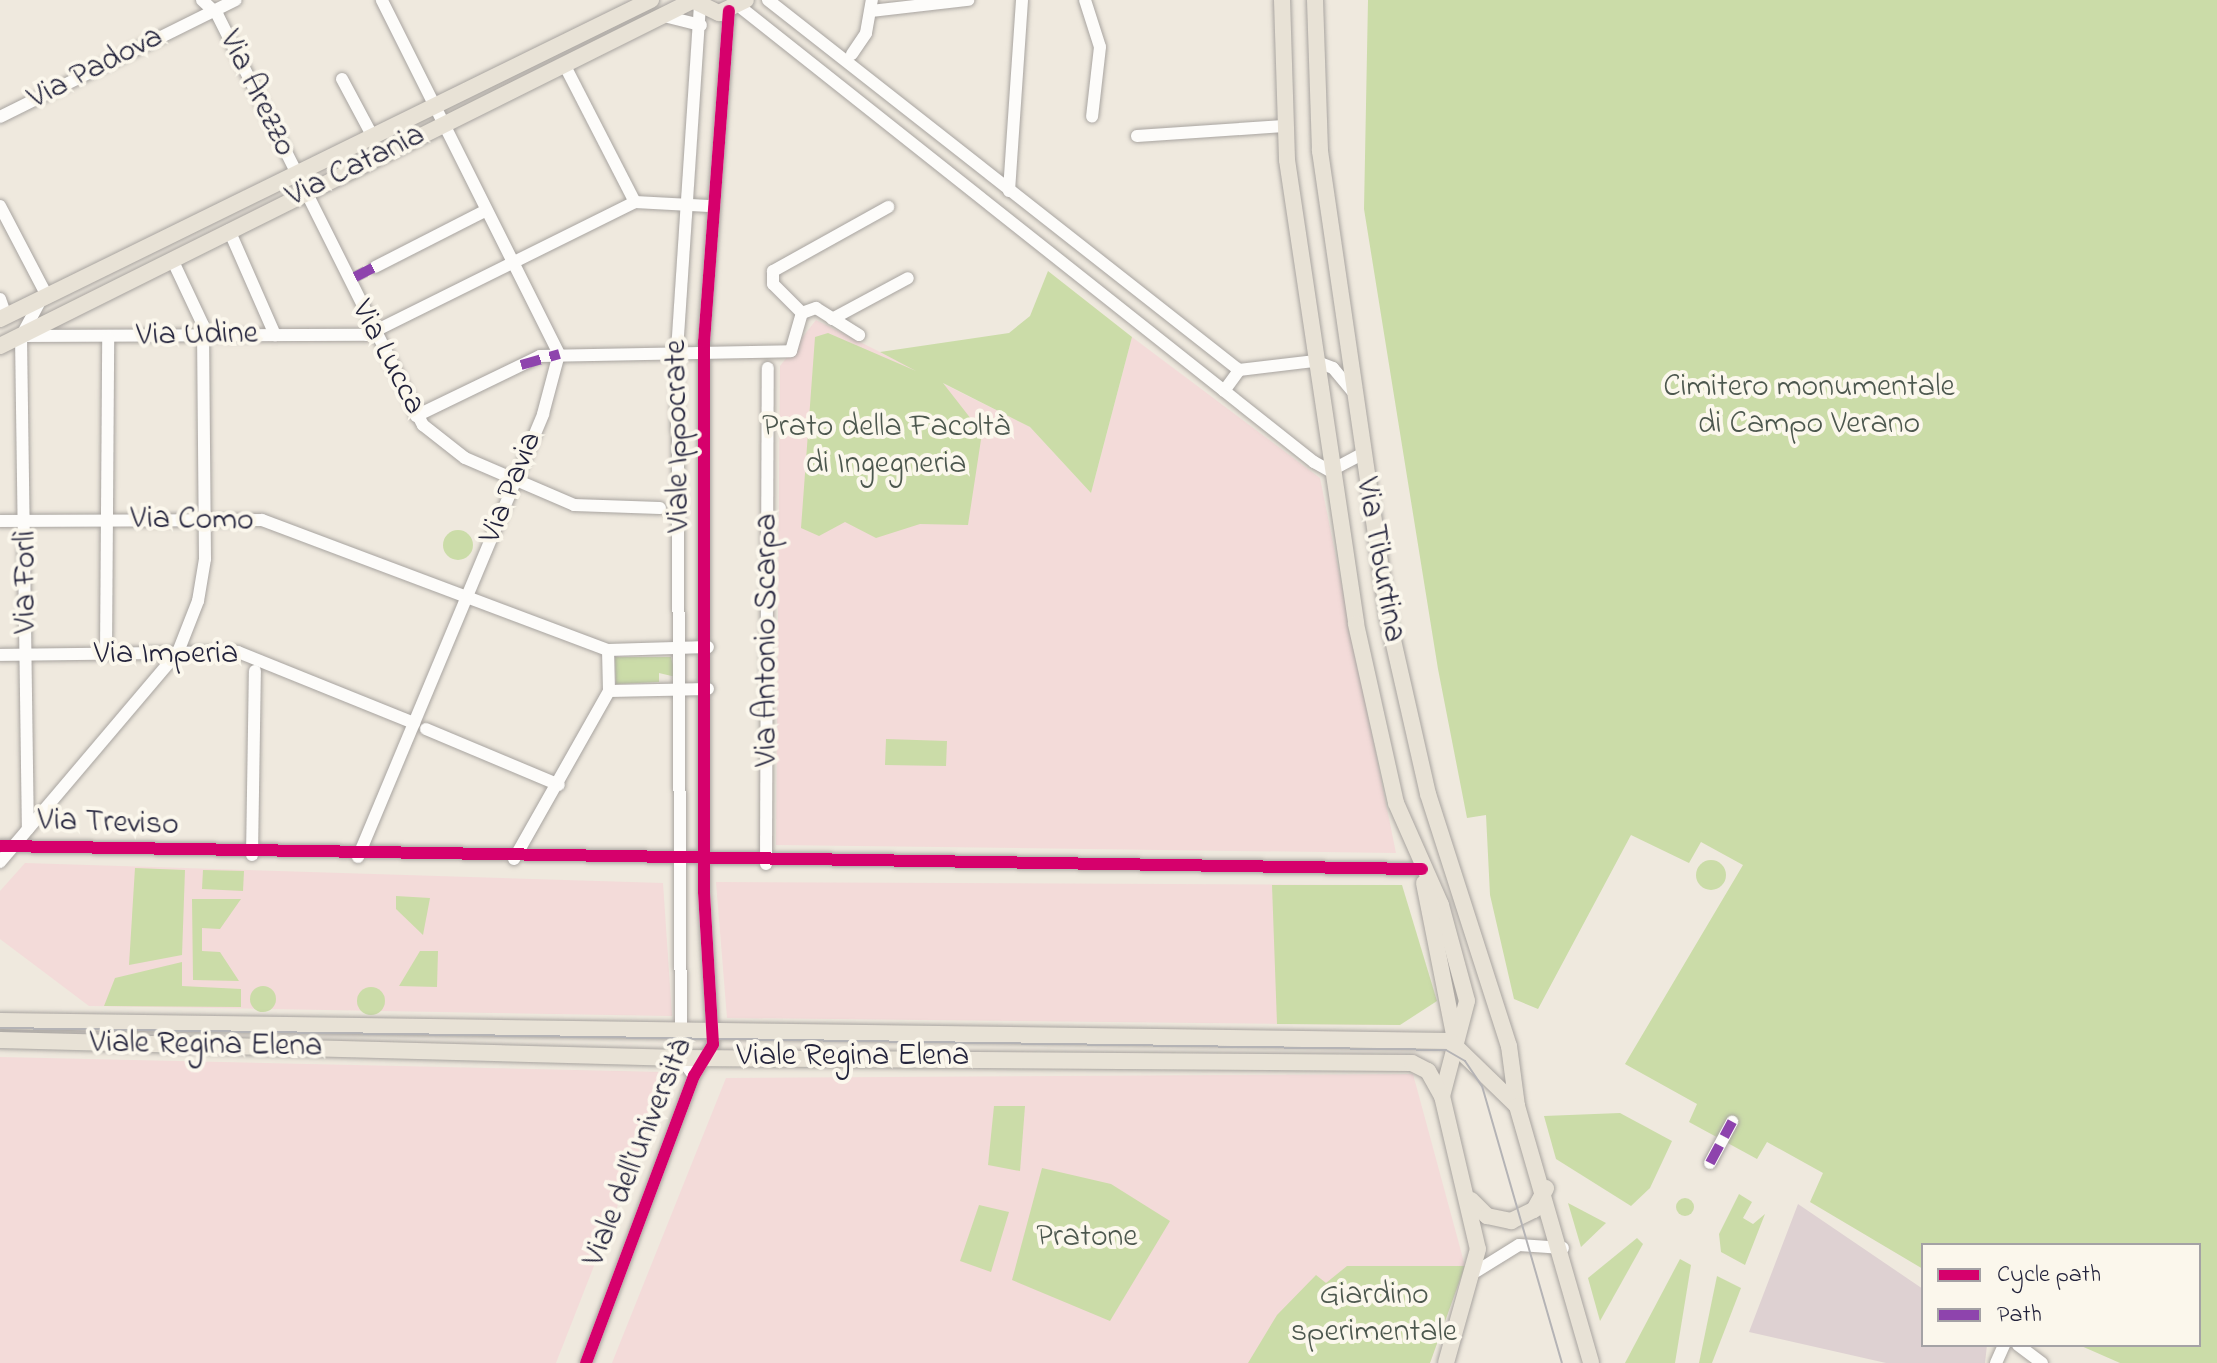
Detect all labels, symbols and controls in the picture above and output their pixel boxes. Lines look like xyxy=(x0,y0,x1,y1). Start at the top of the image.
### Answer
street label: Via Padova xyxy=(22,19,170,119)
street label: Via Arezzo xyxy=(209,25,303,163)
street label: Via Catania xyxy=(280,117,432,217)
street label: Via Lucca xyxy=(341,294,433,422)
street label: Via Udine xyxy=(136,316,258,356)
street label: Viale Ippocrate xyxy=(658,339,700,533)
park label: Cimitero monumentale di Campo Verano xyxy=(1663,370,1955,445)
park label: Prato della Facoltà di Ingegneria xyxy=(762,410,1010,485)
street label: Via Pavia xyxy=(472,427,552,549)
street label: Via Tiburtina xyxy=(1346,475,1412,645)
street label: Via Como xyxy=(130,501,254,541)
street label: Via Antonio Scarpa xyxy=(749,513,787,767)
street label: Via Forlì xyxy=(8,530,46,634)
street label: Via Imperia xyxy=(94,636,238,674)
street label: Via Treviso xyxy=(37,802,179,846)
street label: Viale Regina Elena xyxy=(89,1025,323,1067)
street label: Viale dell'Università xyxy=(576,1034,702,1272)
street label: Viale Regina Elena xyxy=(737,1038,969,1076)
park label: Pratone xyxy=(1036,1219,1138,1257)
legend xyxy=(1921,1243,2201,1347)
text: Cycle path xyxy=(1997,1258,2101,1293)
park label: Giardino sperimentale xyxy=(1291,1278,1457,1353)
text: Path xyxy=(1997,1298,2042,1333)

